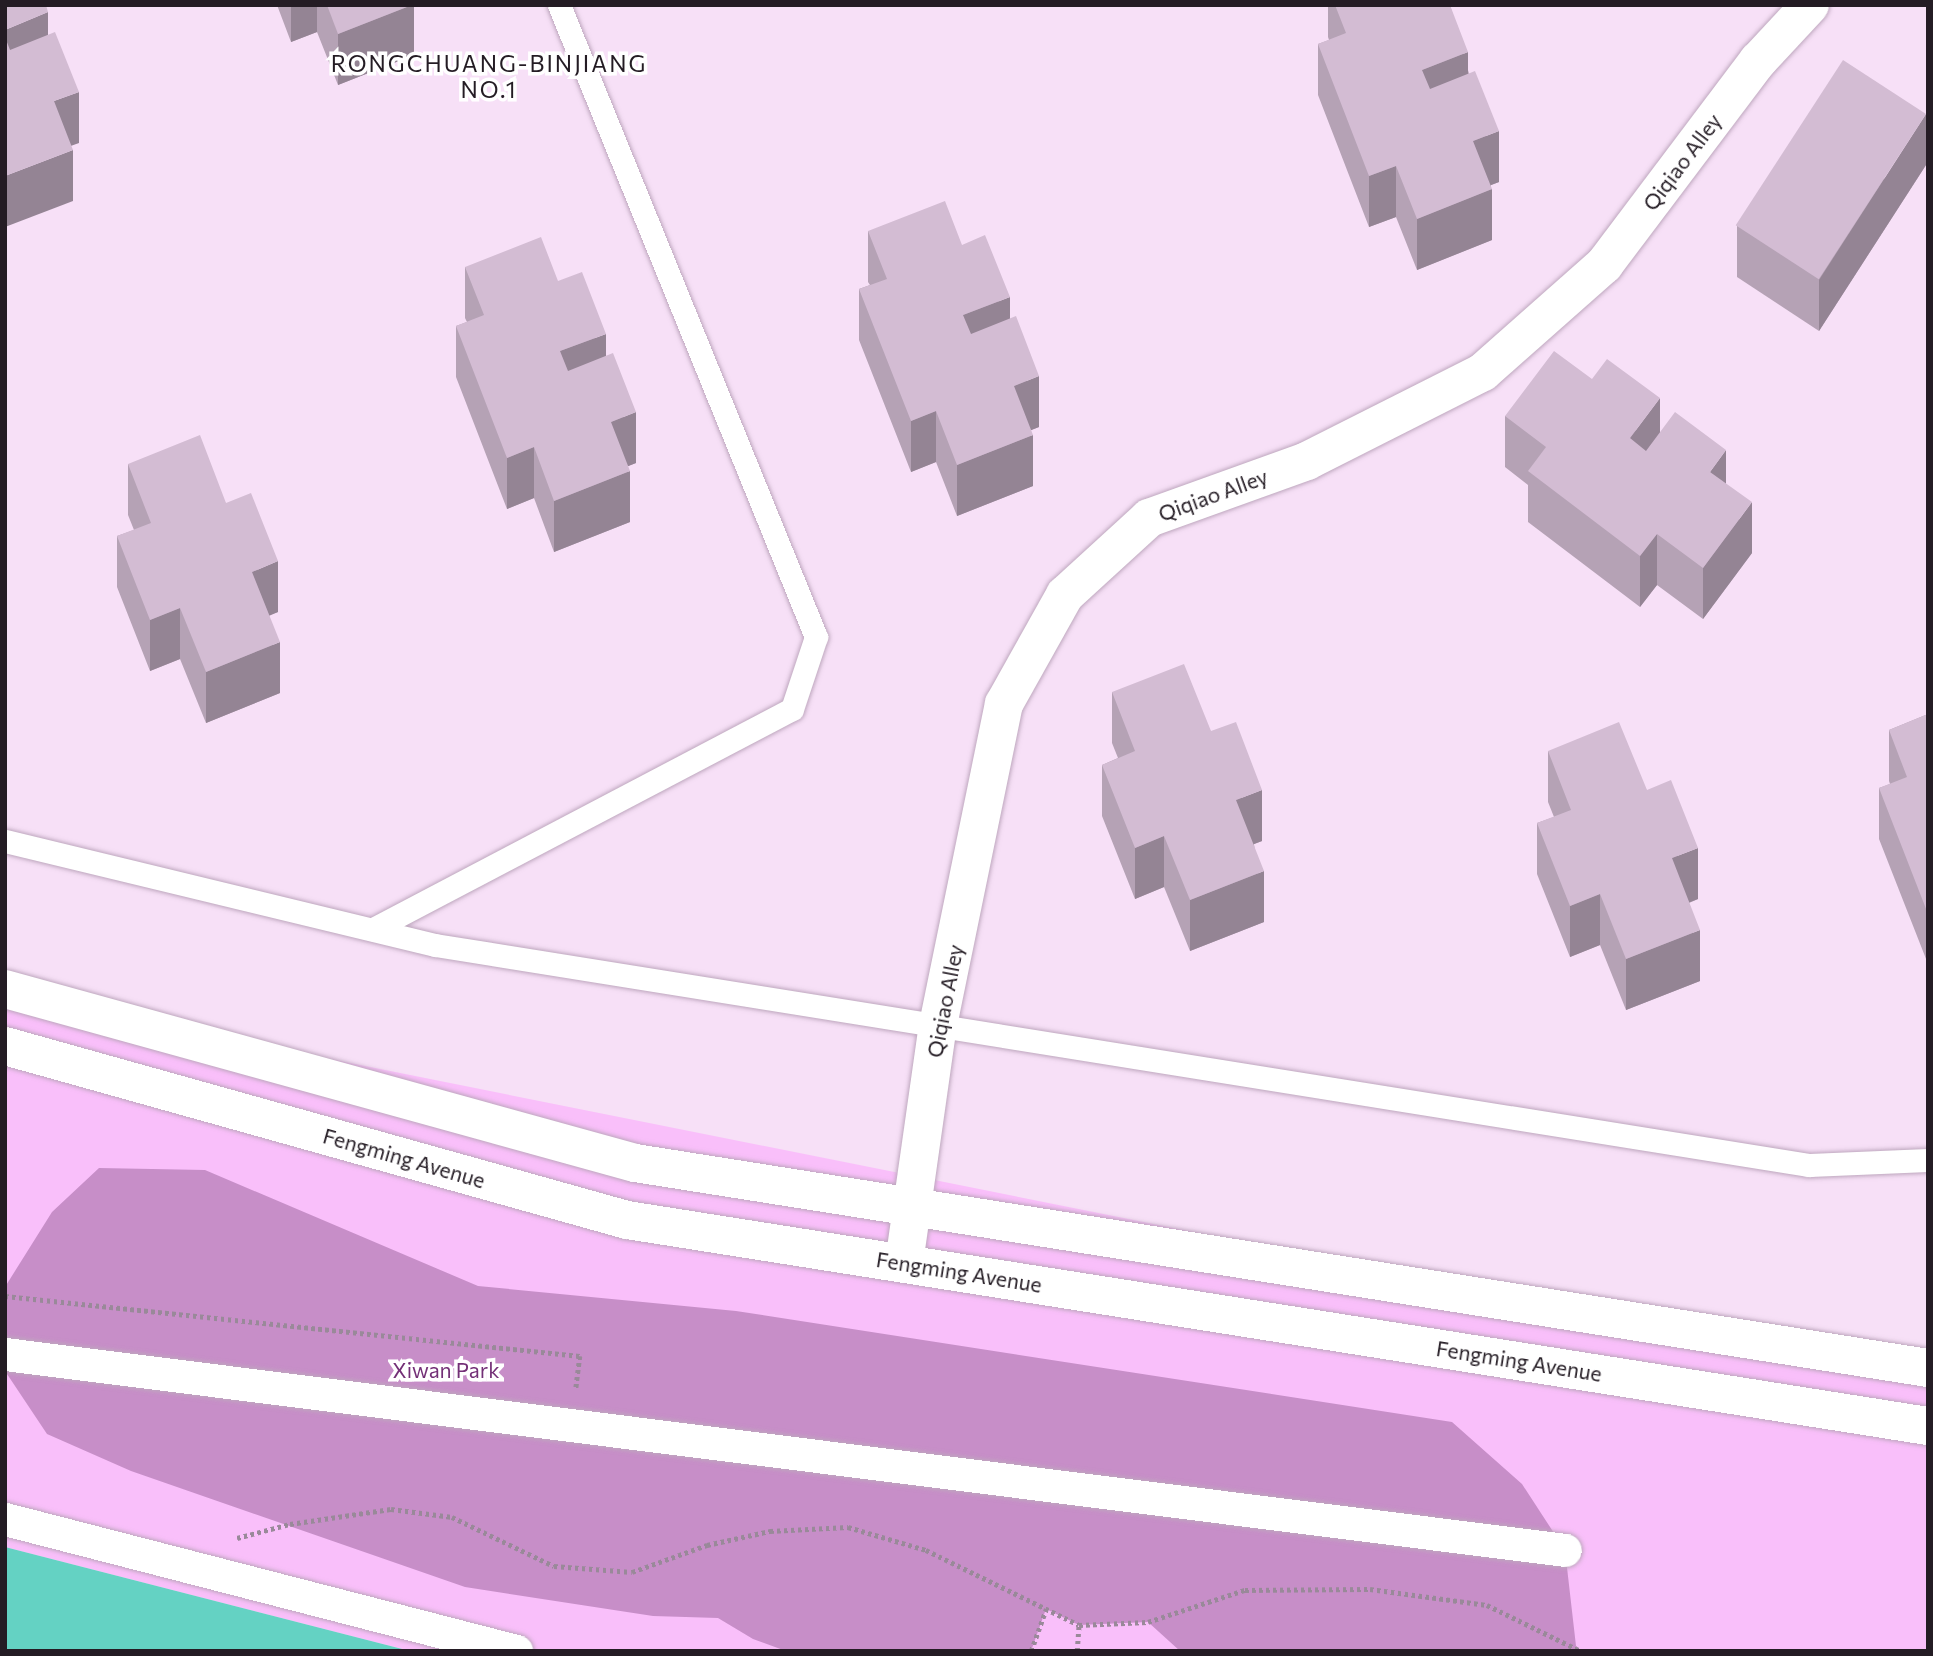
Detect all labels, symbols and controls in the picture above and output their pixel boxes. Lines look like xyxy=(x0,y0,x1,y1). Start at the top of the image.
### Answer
district label: RONGCHUANG-BINJIANG NO.1 xyxy=(333,49,645,103)
street label: Qiqiao Alley xyxy=(1637,109,1727,215)
street label: Qiqiao Alley xyxy=(1155,464,1271,526)
street label: Qiqiao Alley xyxy=(922,942,968,1060)
street label: Fengming Avenue xyxy=(320,1123,488,1193)
street label: Fengming Avenue xyxy=(874,1246,1044,1298)
street label: Fengming Avenue xyxy=(1434,1335,1604,1387)
park label: Xiwan Park xyxy=(392,1357,500,1383)

